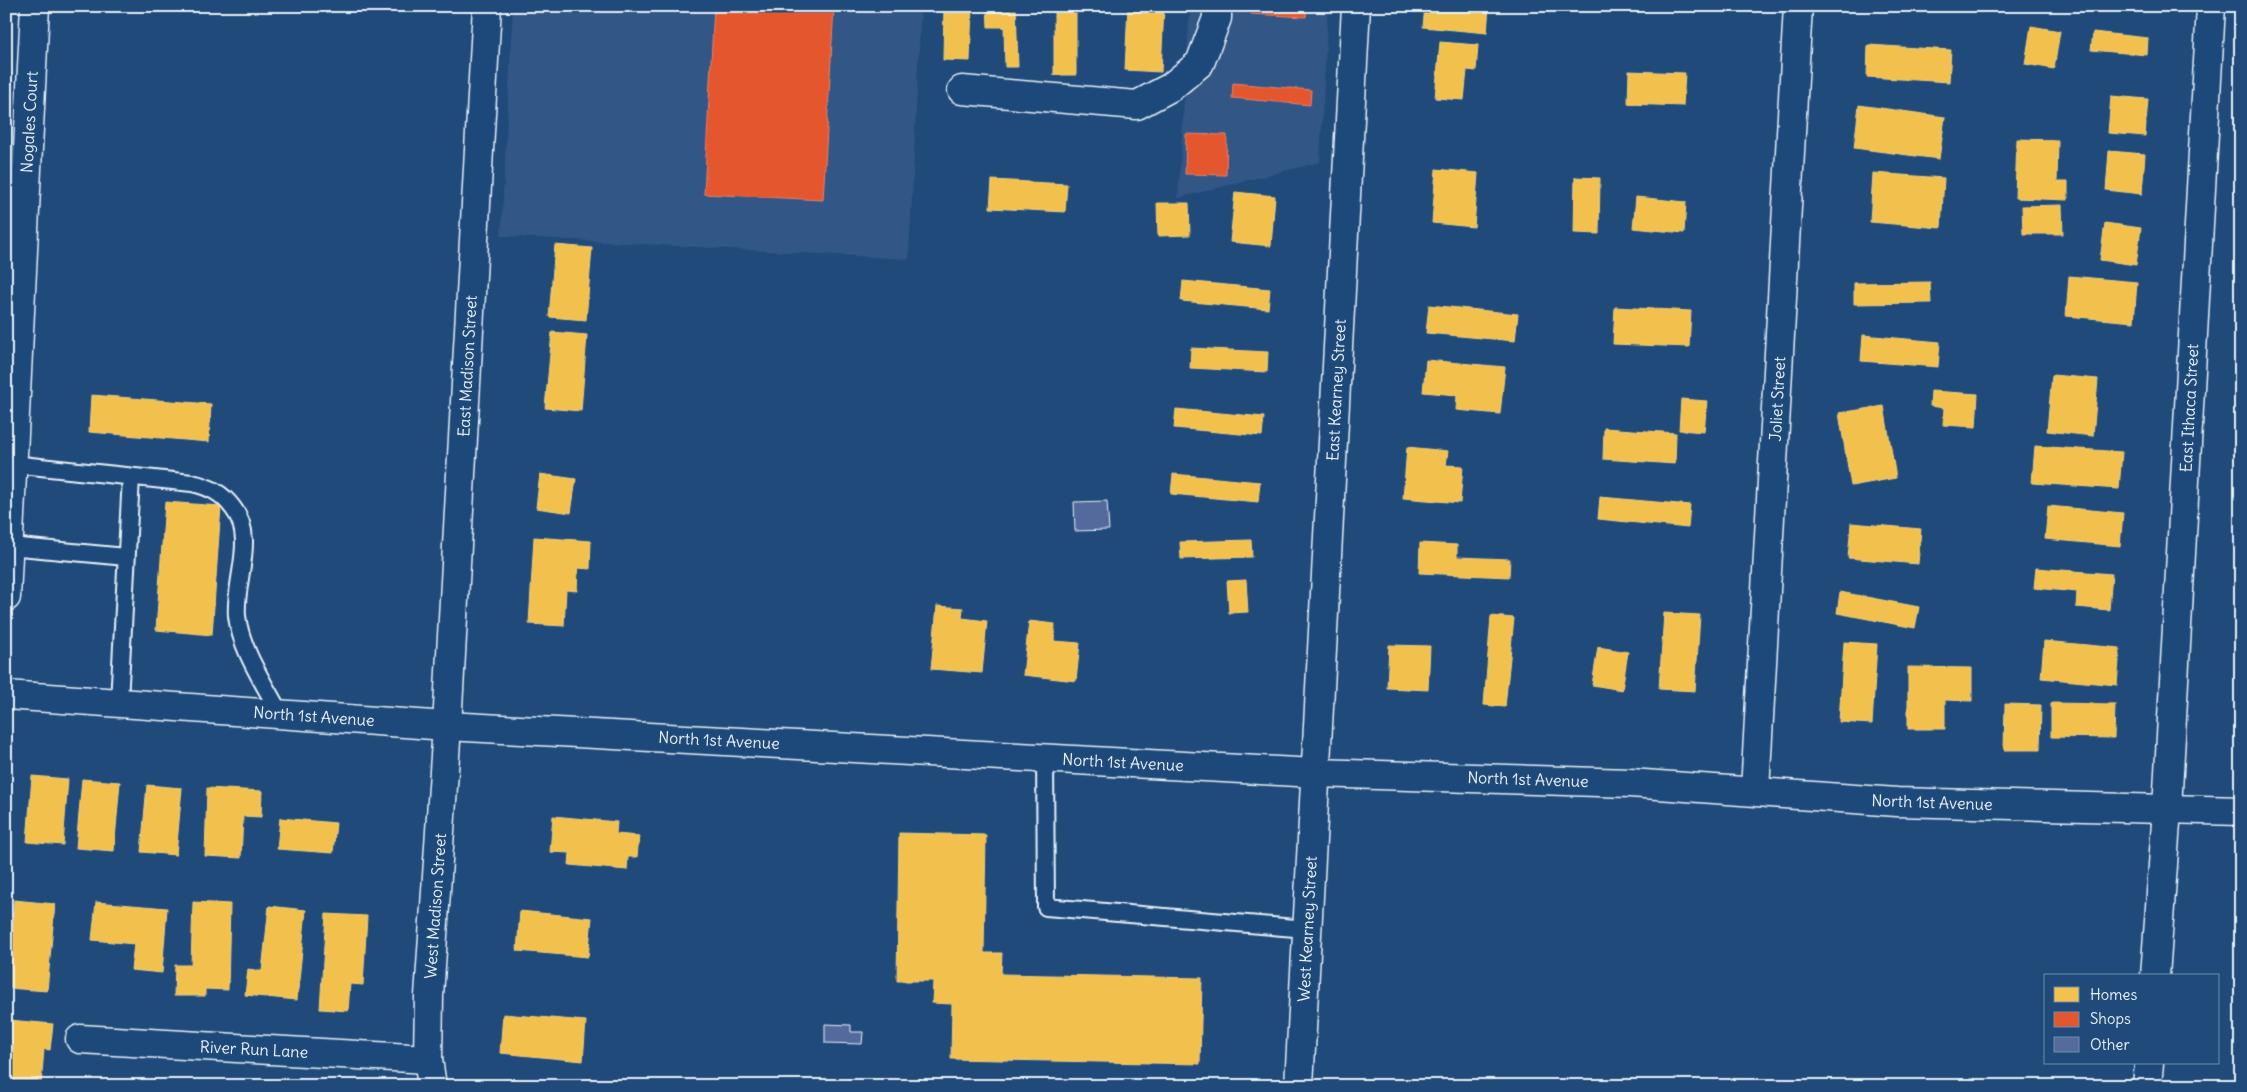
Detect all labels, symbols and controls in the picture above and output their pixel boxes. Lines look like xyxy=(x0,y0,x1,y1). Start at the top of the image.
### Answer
street label: Nogales Court xyxy=(16,70,42,173)
street label: East Madison Street xyxy=(453,294,481,437)
street label: East Kearney Street xyxy=(1322,318,1350,461)
street label: East Ithaca Street xyxy=(2176,343,2202,473)
street label: Joliet Street xyxy=(1765,356,1789,442)
street label: North 1st Avenue xyxy=(253,702,375,730)
street label: North 1st Avenue xyxy=(658,727,780,753)
street label: North 1st Avenue xyxy=(1062,749,1184,775)
street label: North 1st Avenue xyxy=(1467,767,1589,791)
street label: North 1st Avenue xyxy=(1871,790,1993,814)
street label: West Madison Street xyxy=(420,832,450,980)
street label: West Kearney Street xyxy=(1293,855,1321,1003)
legend xyxy=(2044,974,2220,1064)
text: Homes xyxy=(2090,985,2137,1004)
text: Shops xyxy=(2090,1009,2131,1028)
text: Other xyxy=(2090,1035,2130,1054)
street label: River Run Lane xyxy=(199,1036,309,1062)

